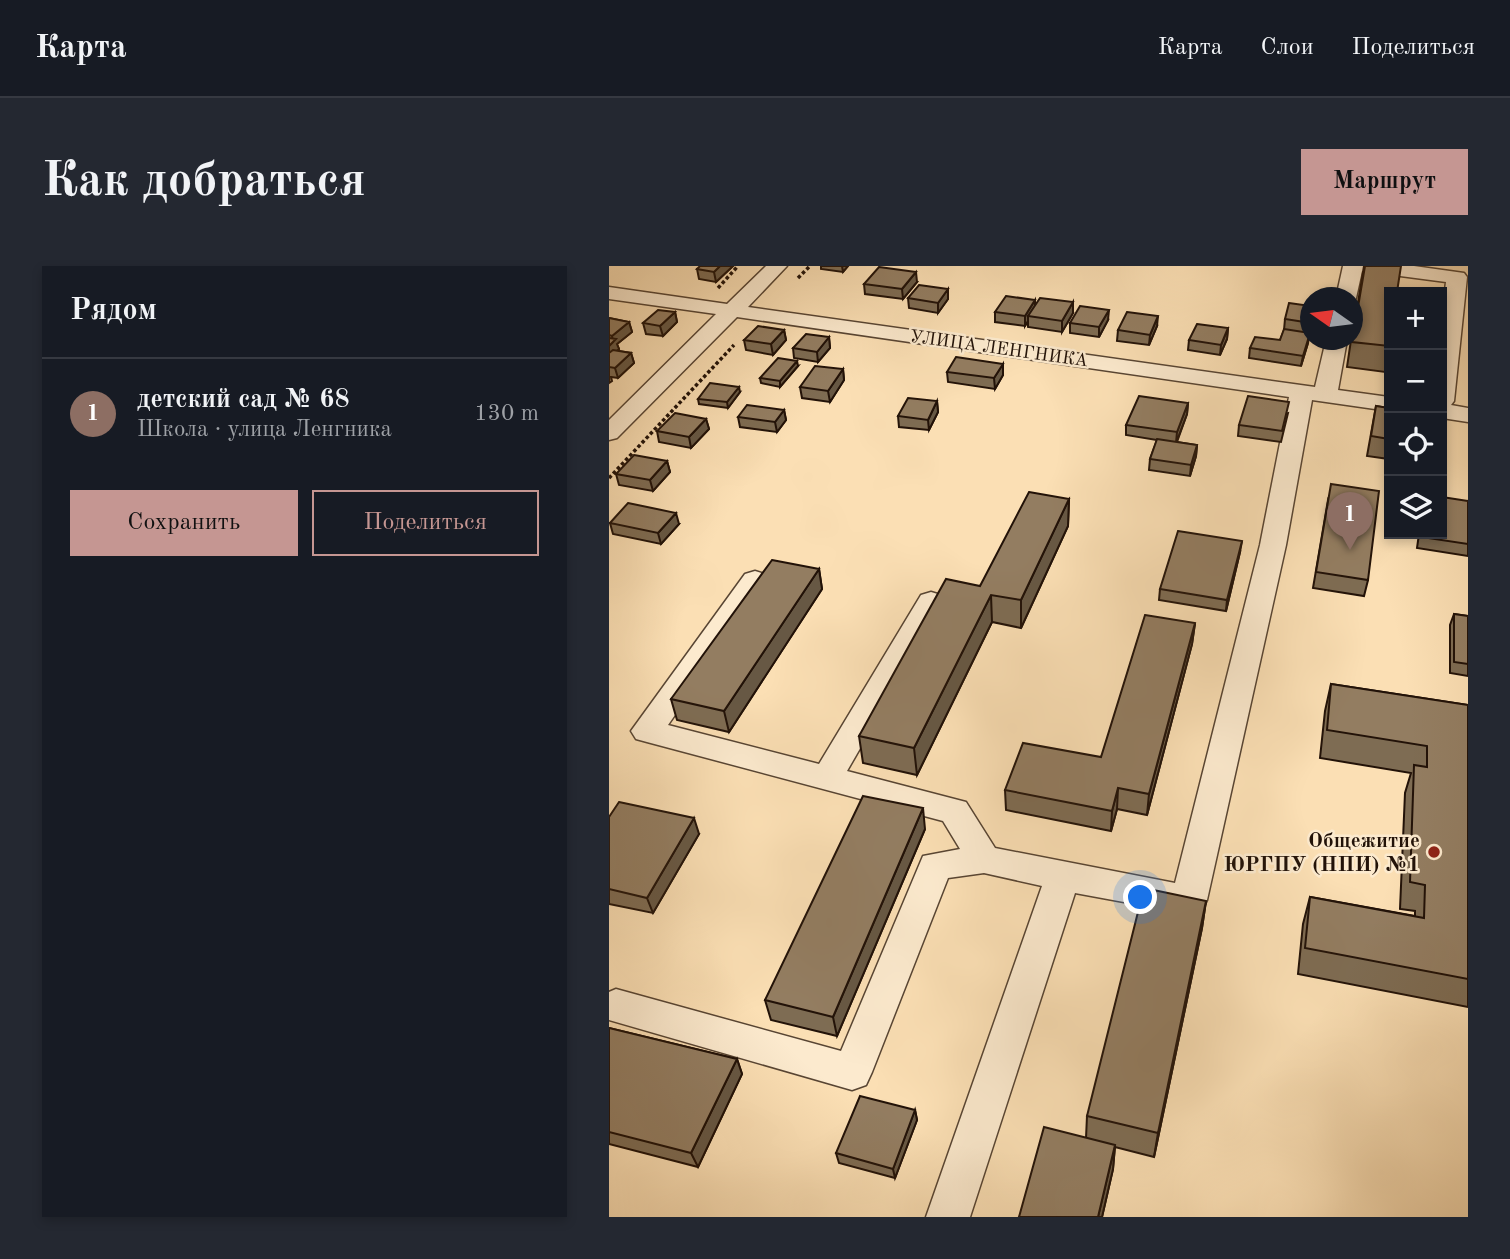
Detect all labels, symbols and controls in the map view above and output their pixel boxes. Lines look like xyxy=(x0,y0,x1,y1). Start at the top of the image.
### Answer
text: Карта xyxy=(35,32,127,65)
text: Карта xyxy=(1158,36,1223,60)
text: Слои xyxy=(1261,36,1314,60)
text: Поделиться xyxy=(1352,36,1475,60)
button: Маршрут xyxy=(1301,149,1468,215)
text: Как добраться xyxy=(42,158,366,207)
north arrow xyxy=(1300,287,1363,350)
map controls xyxy=(1384,287,1447,539)
button: + xyxy=(1384,287,1447,350)
text: Рядом xyxy=(70,296,157,326)
street label: УЛИЦА ЛЕНГНИКА xyxy=(908,328,1090,370)
button: − xyxy=(1384,350,1447,413)
text: детский сад № 68 xyxy=(137,387,350,413)
text: 1 xyxy=(86,402,100,425)
text: 130 m xyxy=(474,402,539,425)
button: locate xyxy=(1384,413,1447,476)
text: Школа · улица Ленгника xyxy=(137,418,392,441)
button: layers xyxy=(1384,476,1447,539)
button: Сохранить xyxy=(70,490,298,556)
button: Поделиться xyxy=(312,490,539,556)
pin: 1 xyxy=(1327,492,1373,550)
place label: Общежитие ЮРГПУ (НПИ) №1 xyxy=(1223,831,1420,876)
marker: Общежитие ЮРГПУ (НПИ) №1 xyxy=(1426,844,1442,860)
your location xyxy=(1123,880,1157,914)

